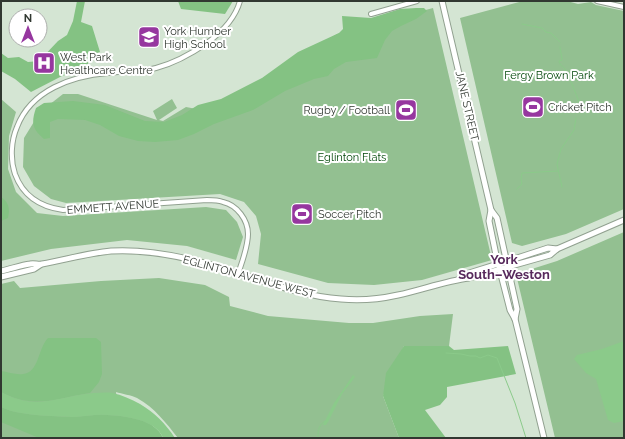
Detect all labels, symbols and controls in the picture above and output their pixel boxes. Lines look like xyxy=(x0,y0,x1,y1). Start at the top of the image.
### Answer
north arrow xyxy=(8,8,48,48)
text: N xyxy=(24,12,32,25)
school or university icon: York Humber High School xyxy=(136,24,162,50)
place label: York Humber High School xyxy=(164,25,231,51)
hospital icon: West Park Healthcare Centre xyxy=(31,50,57,76)
place label: West Park Healthcare Centre xyxy=(60,51,153,77)
park label: Fergy Brown Park xyxy=(504,69,594,82)
street label: JANE STREET xyxy=(453,70,481,142)
sports icon: Cricket Pitch xyxy=(520,94,546,120)
sports icon: Rugby / Football xyxy=(393,97,419,123)
place label: Cricket Pitch xyxy=(548,101,612,114)
place label: Rugby / Football xyxy=(303,104,390,117)
park label: Eglinton Flats xyxy=(318,151,386,164)
street label: EMMETT AVENUE xyxy=(66,197,160,217)
sports icon: Soccer Pitch xyxy=(289,201,315,227)
place label: Soccer Pitch xyxy=(318,208,381,221)
district label: York South–Weston xyxy=(458,252,550,282)
street label: EGLINTON AVENUE WEST xyxy=(182,253,317,301)

